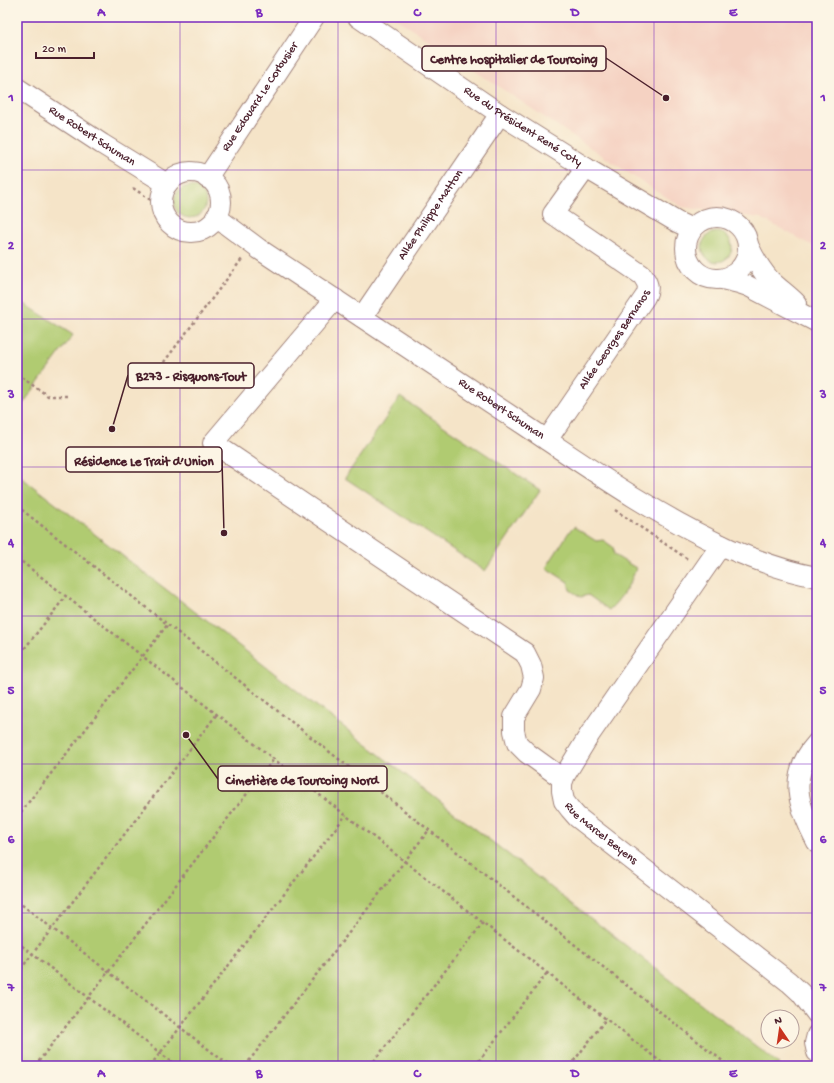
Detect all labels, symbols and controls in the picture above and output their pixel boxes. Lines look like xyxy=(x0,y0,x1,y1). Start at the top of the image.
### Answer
text: A xyxy=(96,6,106,21)
text: B xyxy=(255,6,264,21)
text: C xyxy=(412,6,422,21)
text: D xyxy=(570,6,580,21)
text: E xyxy=(729,6,738,21)
scale bar xyxy=(36,34,94,60)
street label: Rue Edouard Le Corbusier xyxy=(219,39,303,154)
text: 20 m xyxy=(42,43,67,57)
callout: Centre hospitalier de Tourcoing xyxy=(422,46,606,71)
text: Centre hospitalier de Tourcoing xyxy=(429,53,598,69)
street label: Rue du Président René Coty xyxy=(461,84,584,171)
text: 1 xyxy=(7,91,14,106)
text: 1 xyxy=(819,91,826,106)
street label: Rue Robert Schuman xyxy=(45,103,138,170)
street label: Allée Philippe Matton xyxy=(396,167,467,263)
text: 2 xyxy=(8,239,15,254)
text: 2 xyxy=(820,239,827,254)
street label: Allée Georges Bernanos xyxy=(576,288,654,393)
callout: B273 - Risquons-Tout xyxy=(128,363,254,388)
text: B273 - Risquons-Tout xyxy=(135,370,248,385)
street label: Rue Robert Schuman xyxy=(455,376,547,443)
text: 3 xyxy=(7,388,15,403)
text: 3 xyxy=(819,388,827,403)
callout: Résidence Le Trait d’Union xyxy=(66,447,222,472)
text: Résidence Le Trait d’Union xyxy=(73,455,215,470)
text: 4 xyxy=(7,536,15,551)
text: 4 xyxy=(819,536,827,551)
text: 5 xyxy=(8,684,15,699)
text: 5 xyxy=(820,684,827,699)
callout: Cimetière de Tourcoing Nord xyxy=(218,766,387,791)
text: Cimetière de Tourcoing Nord xyxy=(225,774,380,789)
street label: Rue Marcel Beyens xyxy=(561,800,640,868)
text: 6 xyxy=(8,833,15,848)
text: 6 xyxy=(820,833,827,848)
text: 7 xyxy=(7,981,16,996)
text: 7 xyxy=(819,981,828,996)
north arrow xyxy=(760,1009,800,1049)
text: N xyxy=(773,1015,783,1028)
text: A xyxy=(96,1067,106,1082)
text: B xyxy=(255,1067,264,1082)
text: C xyxy=(412,1067,422,1082)
text: D xyxy=(570,1067,580,1082)
text: E xyxy=(729,1067,738,1082)

